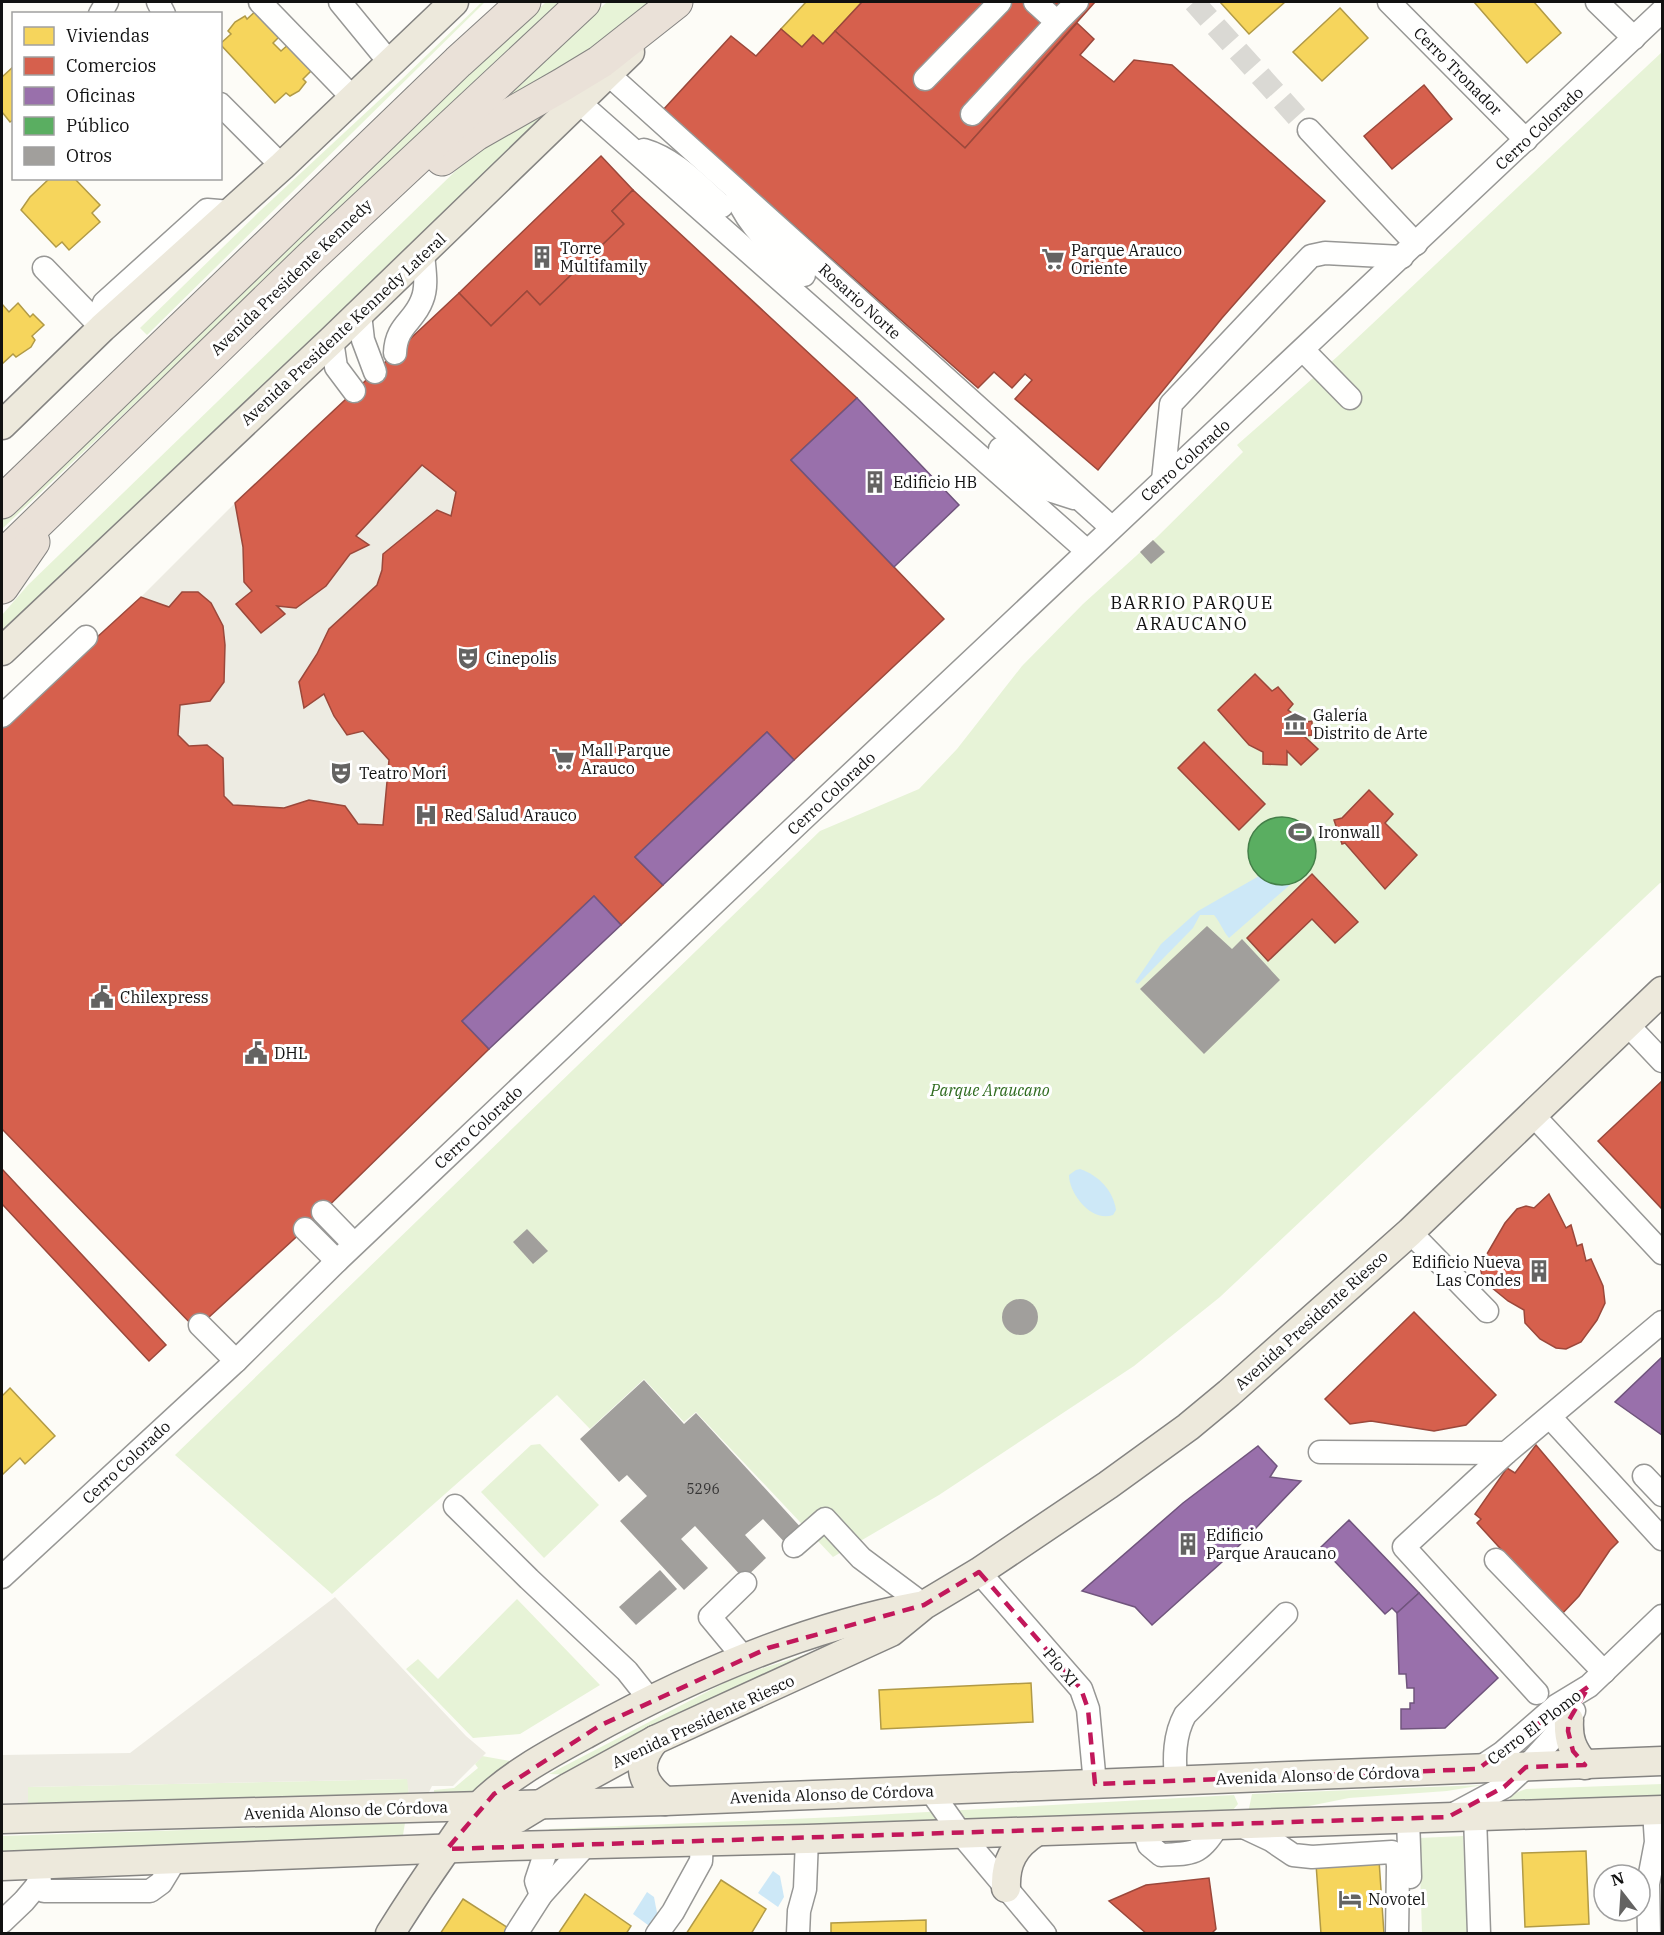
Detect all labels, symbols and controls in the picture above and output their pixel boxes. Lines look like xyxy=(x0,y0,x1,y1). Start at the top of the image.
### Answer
legend xyxy=(12,12,222,180)
street label: Cerro Tronador xyxy=(1410,23,1506,119)
text: Viviendas xyxy=(66,24,149,47)
text: Comercios xyxy=(66,54,156,77)
street label: Cerro Colorado xyxy=(1491,82,1587,174)
text: Oficinas xyxy=(66,84,135,107)
text: Público xyxy=(66,114,130,137)
text: Otros xyxy=(66,144,112,167)
street label: Avenida Presidente Kennedy xyxy=(206,194,376,359)
street label: Avenida Presidente Kennedy Lateral xyxy=(236,228,450,430)
place label: Torre Multifamily xyxy=(560,238,648,276)
place label: Parque Arauco Oriente xyxy=(1071,240,1182,278)
building icon: Torre Multifamily xyxy=(529,244,555,270)
supermarket icon: Parque Arauco Oriente xyxy=(1040,246,1066,272)
street label: Rosario Norte xyxy=(815,259,905,343)
street label: Cerro Colorado xyxy=(1136,415,1234,505)
building icon: Edificio HB xyxy=(862,469,888,495)
place label: Edificio HB xyxy=(893,472,977,492)
district label: BARRIO PARQUE ARAUCANO xyxy=(1110,591,1274,635)
theatre icon: Cinepolis xyxy=(455,645,481,671)
place label: Cinepolis xyxy=(486,648,557,668)
place label: Galería Distrito de Arte xyxy=(1313,705,1428,743)
museum icon: Galería Distrito de Arte xyxy=(1282,711,1308,737)
place label: Mall Parque Arauco xyxy=(581,740,671,778)
supermarket icon: Mall Parque Arauco xyxy=(550,746,576,772)
street label: Cerro Colorado xyxy=(783,747,879,839)
theatre icon: Teatro Mori xyxy=(328,760,354,786)
place label: Teatro Mori xyxy=(359,763,447,783)
hospital icon: Red Salud Arauco xyxy=(413,802,439,828)
place label: Red Salud Arauco xyxy=(444,805,577,825)
sports icon: Ironwall xyxy=(1287,819,1313,845)
place label: Ironwall xyxy=(1318,822,1381,842)
public building icon: Chilexpress xyxy=(89,984,115,1010)
place label: Chilexpress xyxy=(120,987,209,1007)
public building icon: DHL xyxy=(243,1040,269,1066)
place label: DHL xyxy=(274,1043,307,1063)
park label: Parque Araucano xyxy=(929,1080,1050,1100)
street label: Cerro Colorado xyxy=(430,1081,526,1173)
street label: Avenida Presidente Riesco xyxy=(1230,1246,1392,1394)
place label: Edificio Nueva Las Condes xyxy=(1412,1252,1521,1290)
building icon: Edificio Nueva Las Condes xyxy=(1526,1258,1552,1284)
street label: Cerro Colorado xyxy=(78,1416,174,1508)
house number: 5296 xyxy=(686,1480,720,1498)
place label: Edificio Parque Araucano xyxy=(1206,1525,1336,1563)
building icon: Edificio Parque Araucano xyxy=(1175,1531,1201,1557)
street label: Pío XI xyxy=(1039,1644,1083,1690)
street label: Avenida Presidente Riesco xyxy=(609,1670,797,1772)
street label: Cerro El Plomo xyxy=(1483,1685,1585,1769)
street label: Avenida Alonso de Córdova xyxy=(1216,1761,1421,1789)
street label: Avenida Alonso de Córdova xyxy=(730,1780,935,1808)
street label: Avenida Alonso de Córdova xyxy=(244,1796,449,1824)
north arrow xyxy=(1592,1863,1652,1923)
text: N xyxy=(1609,1867,1627,1890)
hotel icon: Novotel xyxy=(1337,1886,1363,1912)
place label: Novotel xyxy=(1368,1889,1426,1909)

